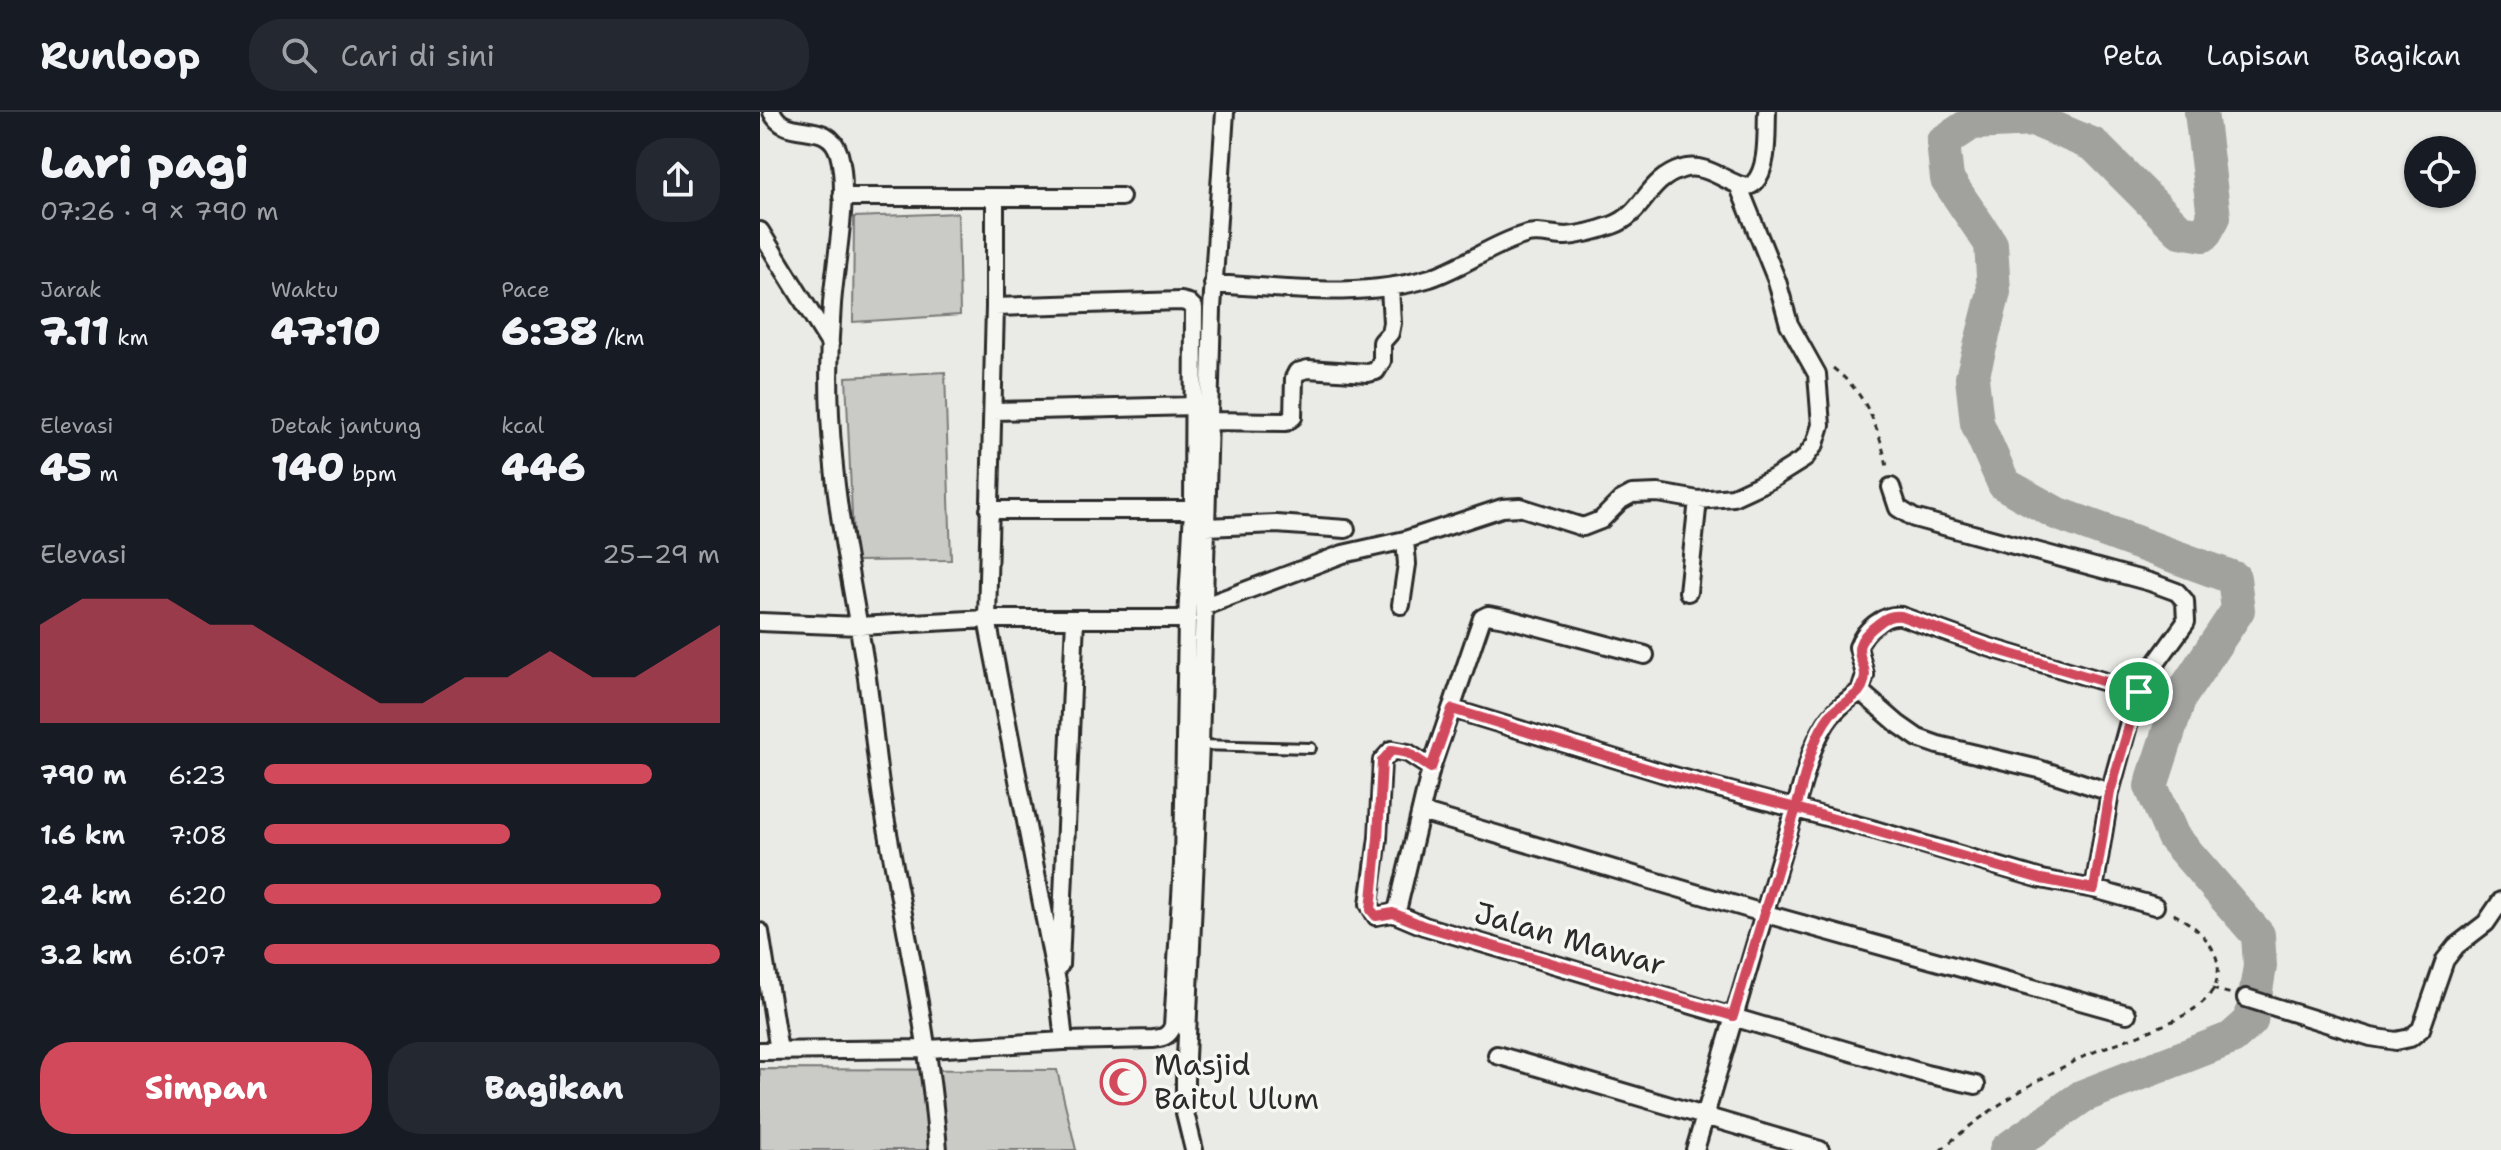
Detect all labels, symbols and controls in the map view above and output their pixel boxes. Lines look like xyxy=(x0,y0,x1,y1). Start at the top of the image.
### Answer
search box xyxy=(249,19,809,91)
text: Runloop xyxy=(40,30,201,81)
icon: search xyxy=(277,33,321,77)
text: Cari di sini xyxy=(341,35,495,76)
text: Peta xyxy=(2103,36,2162,74)
text: Lapisan xyxy=(2206,36,2310,74)
text: Bagikan xyxy=(2354,36,2461,74)
text: Lari pagi xyxy=(40,133,249,192)
map controls xyxy=(2404,136,2476,208)
button: locate xyxy=(2404,136,2476,208)
button: share xyxy=(636,138,720,222)
text: 07:26 · 9 × 790 m xyxy=(40,193,279,228)
text: Jarak xyxy=(40,275,102,304)
text: Waktu xyxy=(271,275,338,304)
text: Pace xyxy=(501,275,550,304)
text: 7.11 xyxy=(40,304,110,358)
text: 47:10 xyxy=(271,304,381,358)
text: 6:38 xyxy=(501,304,598,358)
text: km xyxy=(110,323,148,352)
text: /km xyxy=(598,323,645,352)
text: Elevasi xyxy=(40,411,114,440)
text: Detak jantung xyxy=(271,411,421,440)
text: kcal xyxy=(501,411,544,440)
text: 45 xyxy=(40,440,92,494)
text: 140 xyxy=(271,440,345,494)
text: 446 xyxy=(501,440,586,494)
text: m xyxy=(92,459,118,488)
text: bpm xyxy=(345,459,397,488)
text: Elevasi xyxy=(40,536,127,571)
text: 25–29 m xyxy=(602,536,720,571)
pin xyxy=(2105,658,2173,726)
icon: arrive xyxy=(2117,670,2161,714)
text: 790 m xyxy=(40,757,127,792)
text: 6:23 xyxy=(168,757,226,792)
text: 1.6 km xyxy=(40,817,125,852)
text: 7:08 xyxy=(168,817,228,852)
text: 2.4 km xyxy=(40,877,131,912)
text: 6:20 xyxy=(168,877,227,912)
street label: Jalan Mawar xyxy=(1470,892,1671,985)
text: 3.2 km xyxy=(40,937,132,972)
text: 6:07 xyxy=(168,937,227,972)
button: Simpan xyxy=(40,1042,372,1134)
button: Bagikan xyxy=(388,1042,720,1134)
place label: Masjid Baitul Ulum xyxy=(1154,1044,1319,1119)
mosque icon: Masjid Baitul Ulum xyxy=(1099,1058,1147,1106)

